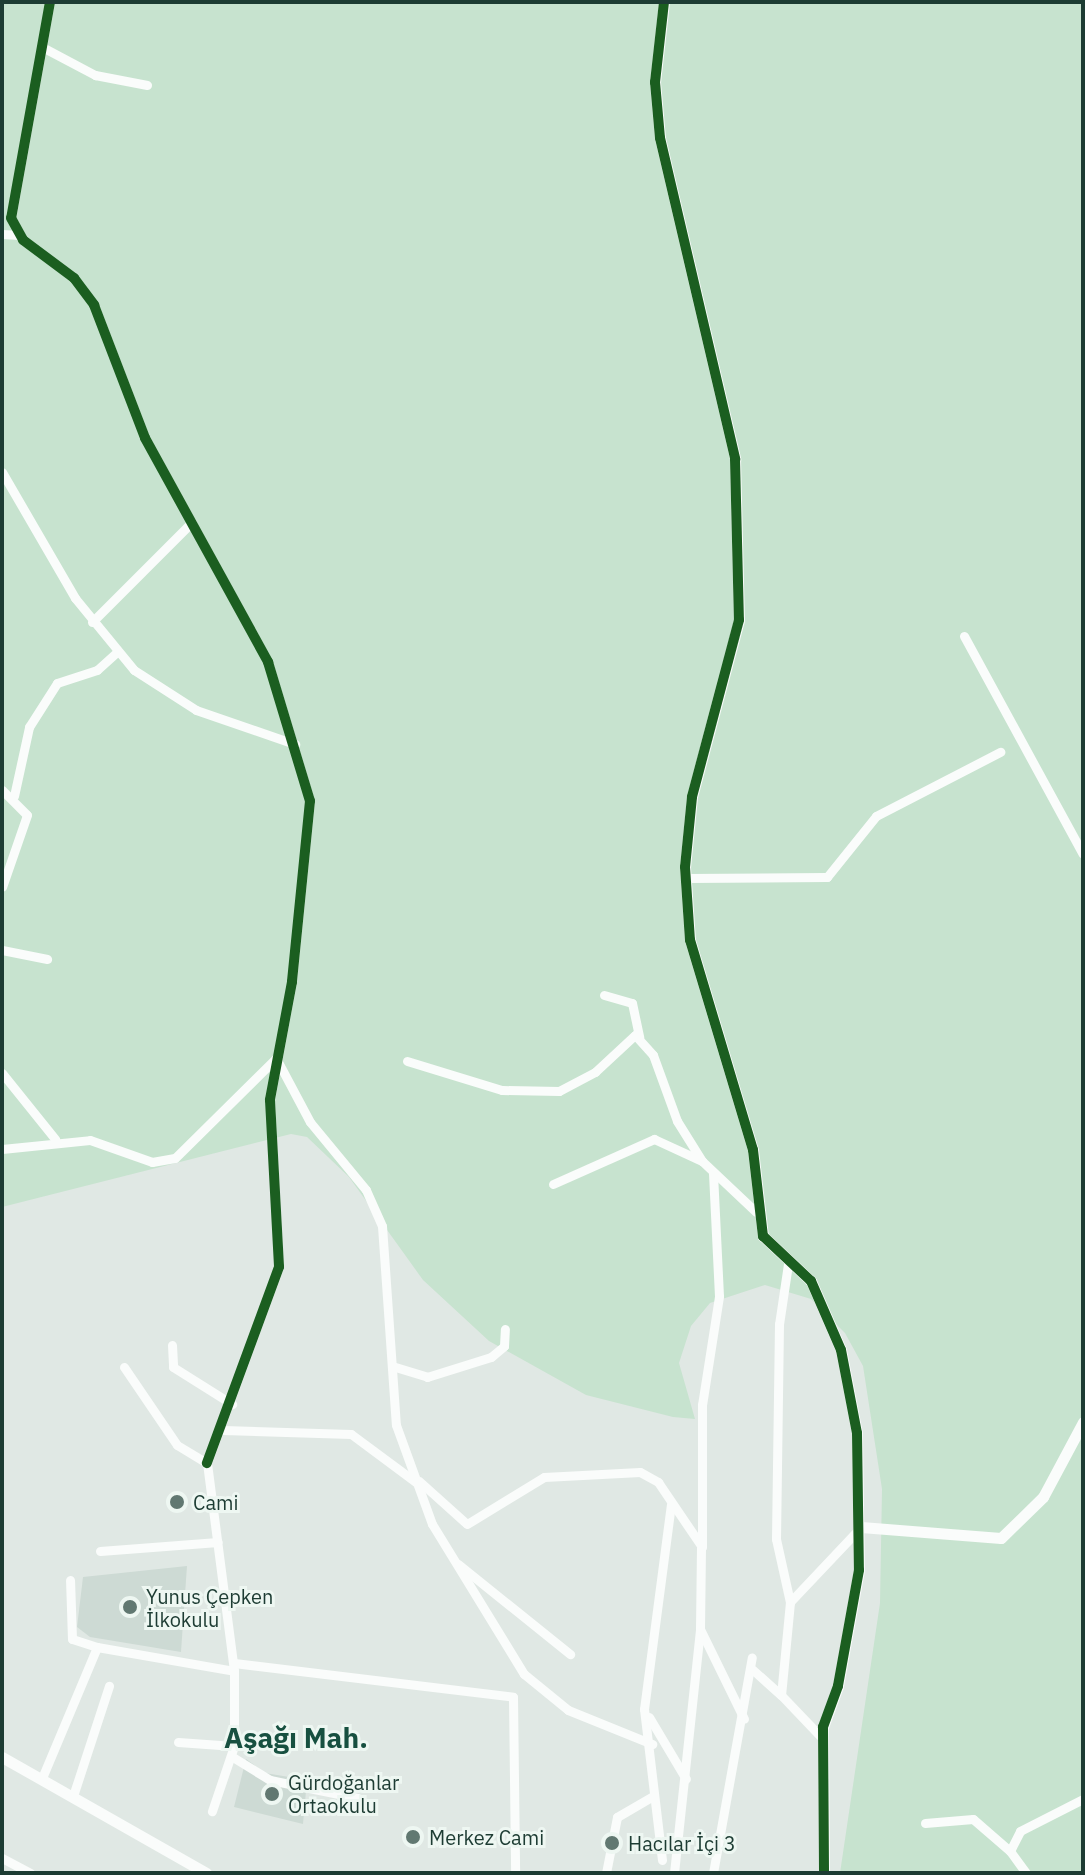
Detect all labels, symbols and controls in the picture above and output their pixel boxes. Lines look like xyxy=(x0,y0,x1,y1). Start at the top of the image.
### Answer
place label: Cami xyxy=(193,1490,239,1514)
marker: Cami xyxy=(168,1493,186,1511)
place label: Yunus Çepken İlkokulu xyxy=(146,1584,273,1631)
marker: Yunus Çepken İlkokulu xyxy=(121,1598,139,1616)
district label: Aşağı Mah. xyxy=(224,1721,368,1755)
place label: Gürdoğanlar Ortaokulu xyxy=(288,1770,399,1817)
marker: Gürdoğanlar Ortaokulu xyxy=(263,1785,281,1803)
place label: Merkez Cami xyxy=(429,1825,544,1849)
marker: Merkez Cami xyxy=(404,1828,422,1846)
place label: Hacılar İçi 3 xyxy=(628,1831,736,1855)
marker: Hacılar İçi 3 xyxy=(603,1834,621,1852)

